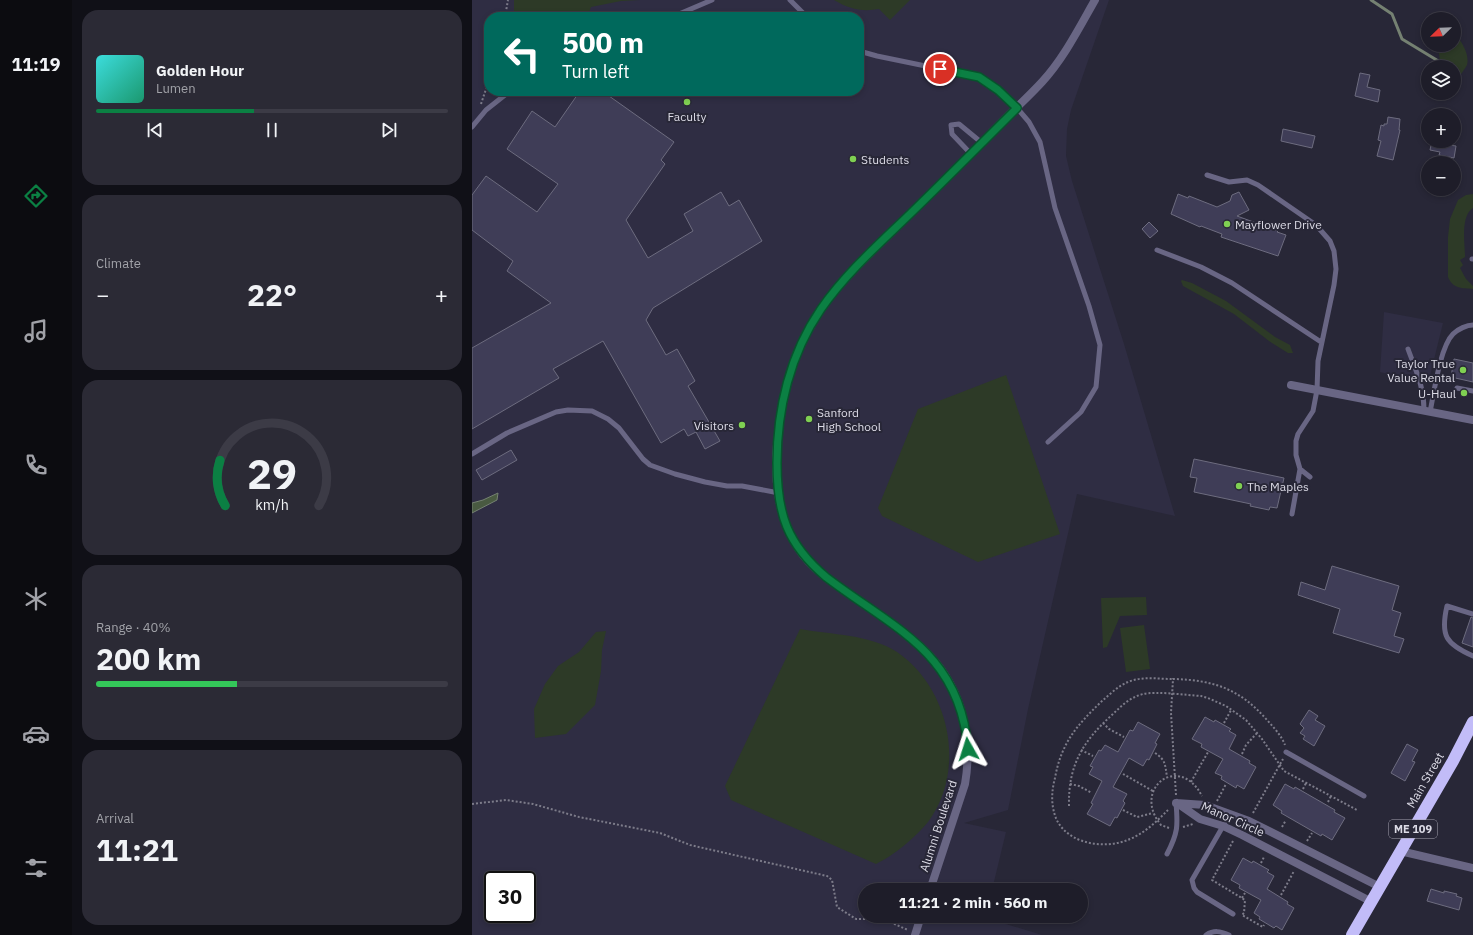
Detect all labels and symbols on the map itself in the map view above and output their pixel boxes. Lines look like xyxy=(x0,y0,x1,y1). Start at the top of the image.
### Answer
north arrow xyxy=(1421,12,1461,52)
pin xyxy=(923,52,957,86)
marker: Faculty xyxy=(682,97,692,107)
place label: Faculty xyxy=(668,109,706,124)
place label: Students xyxy=(861,152,910,167)
marker: Students xyxy=(848,154,858,164)
place label: Mayflower Drive xyxy=(1235,217,1322,232)
marker: Mayflower Drive xyxy=(1222,219,1232,229)
place label: Taylor True Value Rental xyxy=(1387,356,1455,385)
marker: Taylor True Value Rental xyxy=(1458,365,1468,375)
place label: U-Haul xyxy=(1418,386,1456,401)
marker: U-Haul xyxy=(1459,388,1469,398)
place label: Sanford High School xyxy=(817,405,881,434)
marker: Sanford High School xyxy=(804,414,814,424)
place label: Visitors xyxy=(694,418,734,433)
marker: Visitors xyxy=(737,420,747,430)
place label: The Maples xyxy=(1247,479,1309,494)
marker: The Maples xyxy=(1234,481,1244,491)
position arrow xyxy=(947,728,989,770)
street label: Main Street xyxy=(1403,750,1447,810)
street label: Alumni Boulevard xyxy=(916,778,960,874)
street label: Manor Circle xyxy=(1199,798,1267,840)
road number: ME 109 xyxy=(1389,820,1437,838)
speed limit sign: 30 xyxy=(484,871,536,923)

